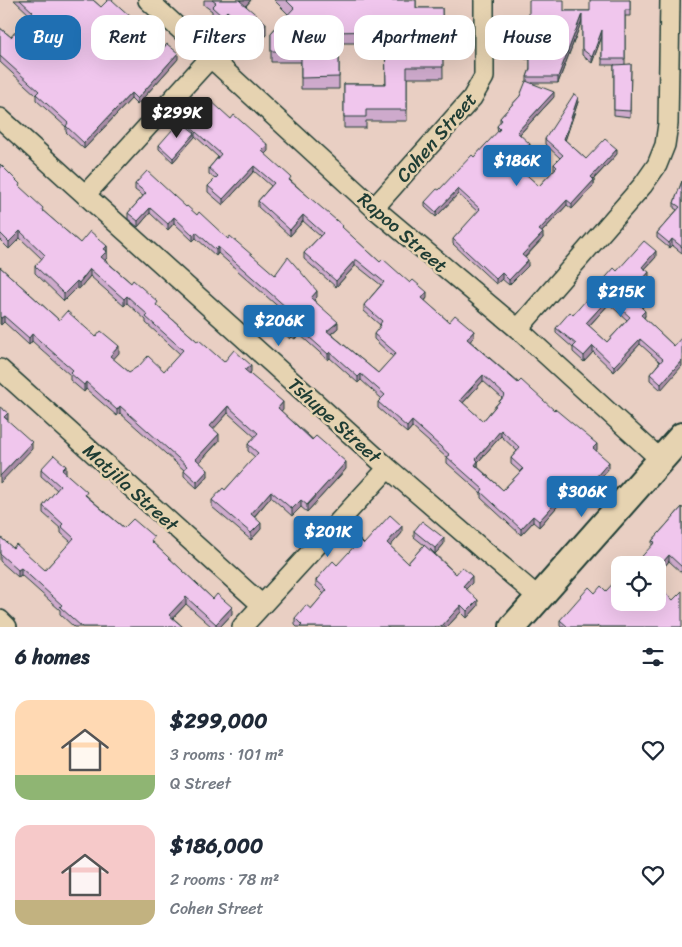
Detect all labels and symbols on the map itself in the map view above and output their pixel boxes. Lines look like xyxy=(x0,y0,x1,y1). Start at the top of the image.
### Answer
street label: Cohen Street xyxy=(388,85,485,190)
pin: $299K xyxy=(142,96,212,139)
pin: $186K xyxy=(482,144,552,187)
street label: Rapoo Street xyxy=(350,184,455,281)
pin: $215K xyxy=(586,276,656,318)
pin: $206K xyxy=(244,304,314,347)
street label: Tshupe Street xyxy=(280,369,390,473)
street label: Matjila Street xyxy=(75,435,187,541)
pin: $306K xyxy=(547,476,617,518)
pin: $201K xyxy=(293,516,363,558)

